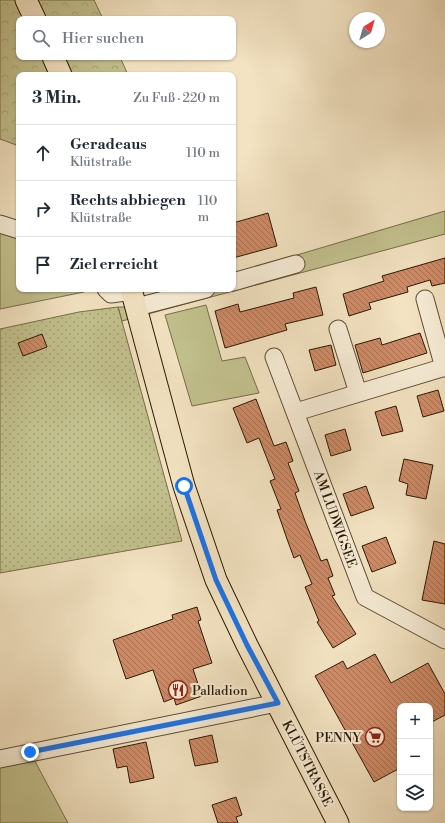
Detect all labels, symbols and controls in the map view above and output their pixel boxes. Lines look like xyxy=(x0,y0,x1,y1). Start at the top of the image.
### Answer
north arrow xyxy=(349,12,385,48)
search box xyxy=(16,16,236,60)
icon: search xyxy=(30,27,52,49)
text: Hier suchen xyxy=(62,29,144,48)
text: 3 Min. xyxy=(32,87,81,109)
text: Zu Fuß · 220 m xyxy=(133,90,220,106)
text: Geradeaus xyxy=(70,135,147,154)
icon: ahead xyxy=(32,142,54,164)
text: 110 m xyxy=(186,145,220,161)
text: Klütstraße xyxy=(70,154,132,170)
text: Rechts abbiegen xyxy=(70,191,186,210)
text: 110 m xyxy=(198,193,217,225)
icon: right xyxy=(32,198,54,220)
text: Klütstraße xyxy=(70,210,132,226)
icon: arrive xyxy=(32,254,54,276)
text: Ziel erreicht xyxy=(70,255,158,274)
street label: AM LUDWIGSEE xyxy=(310,468,360,570)
route start xyxy=(175,477,193,495)
restaurant icon: Palladion xyxy=(167,679,189,701)
place label: Palladion xyxy=(192,683,248,699)
map controls xyxy=(397,703,433,811)
button: + xyxy=(397,703,433,739)
street label: KLÜTSTRASSE xyxy=(279,717,337,809)
supermarket icon: PENNY xyxy=(364,726,386,748)
place label: PENNY xyxy=(315,730,362,746)
button: − xyxy=(397,739,433,775)
route end xyxy=(21,743,39,761)
button: layers xyxy=(397,775,433,811)

